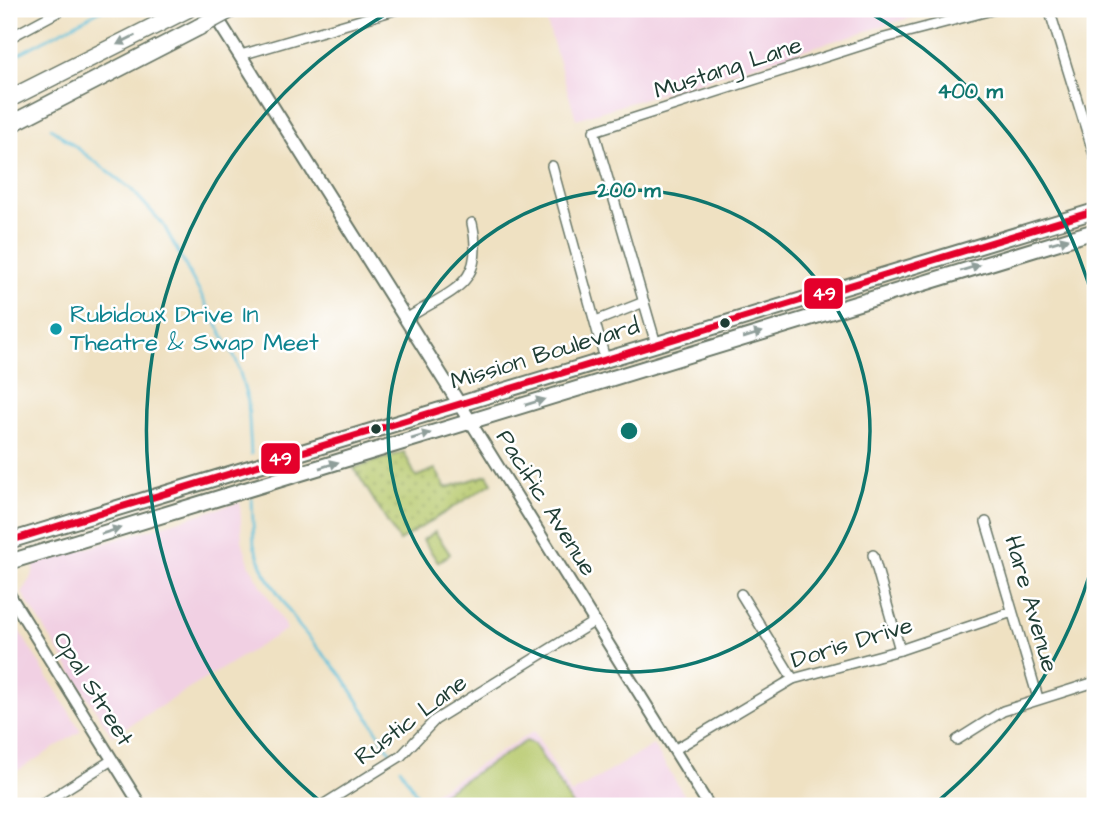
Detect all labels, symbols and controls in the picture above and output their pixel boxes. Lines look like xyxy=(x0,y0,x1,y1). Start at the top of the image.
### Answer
street label: Mustang Lane xyxy=(650,28,807,109)
one-way arrow xyxy=(116,35,136,46)
text: 400 m xyxy=(937,77,1003,106)
text: 200 m xyxy=(596,176,661,205)
one-way arrow xyxy=(1049,236,1070,246)
one-way arrow xyxy=(960,262,981,273)
line badge: 49 xyxy=(803,277,844,310)
text: 49 xyxy=(812,281,836,308)
place label: Rubidoux Drive In Theatre & Swap Meet xyxy=(70,298,319,360)
street label: Mission Boulevard xyxy=(446,309,644,399)
unlabelled marker xyxy=(718,316,732,330)
marker: Rubidoux Drive In Theatre & Swap Meet xyxy=(48,321,64,337)
one-way arrow xyxy=(742,329,763,339)
one-way arrow xyxy=(525,396,546,406)
centre of rings xyxy=(617,419,641,443)
unlabelled marker xyxy=(369,422,383,436)
street label: Pacific Avenue xyxy=(487,423,605,583)
one-way arrow xyxy=(411,431,432,441)
line badge: 49 xyxy=(260,442,301,475)
text: 49 xyxy=(268,446,292,473)
one-way arrow xyxy=(319,459,340,469)
one-way arrow xyxy=(101,525,122,535)
street label: Hare Avenue xyxy=(995,532,1067,676)
street label: Doris Drive xyxy=(787,608,917,678)
street label: Opal Street xyxy=(44,625,142,753)
street label: Rustic Lane xyxy=(348,666,474,774)

